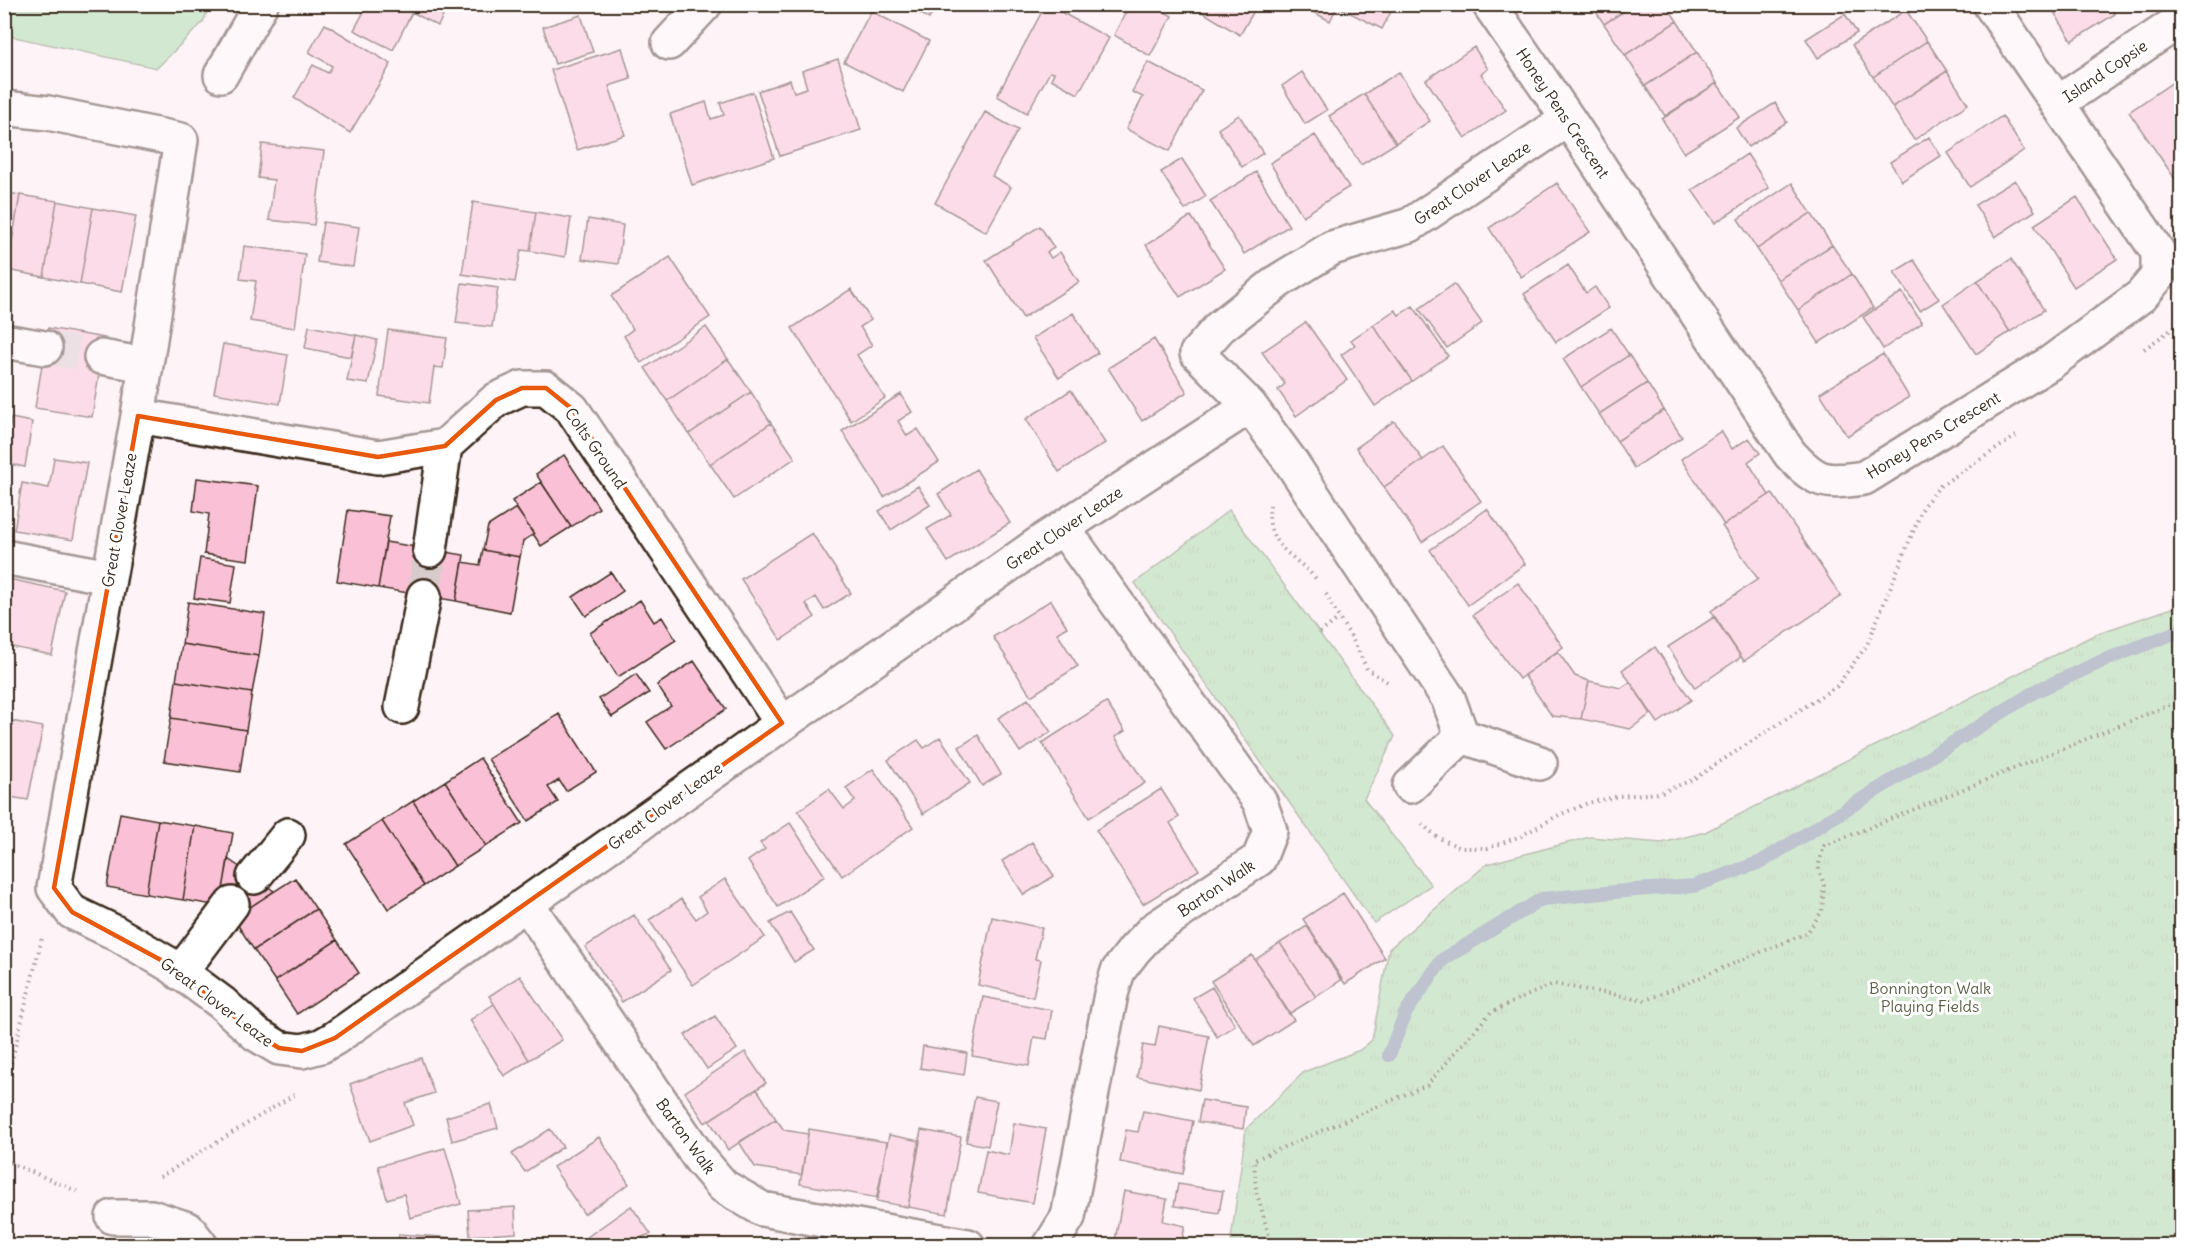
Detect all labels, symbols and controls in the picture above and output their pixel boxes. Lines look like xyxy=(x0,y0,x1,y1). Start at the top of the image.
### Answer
street label: Island Copsie xyxy=(2059,35,2151,107)
street label: Honey Pens Crescent xyxy=(1512,44,1614,182)
street label: Great Clover Leaze xyxy=(1410,137,1534,229)
street label: Honey Pens Crescent xyxy=(1862,387,2004,483)
street label: Colts Ground xyxy=(561,404,631,492)
street label: Great Clover Leaze xyxy=(97,451,141,589)
street label: Great Clover Leaze xyxy=(1002,482,1126,574)
street label: Great Clover Leaze xyxy=(604,758,726,854)
street label: Barton Walk xyxy=(1174,855,1258,921)
street label: Great Clover Leaze xyxy=(157,953,277,1051)
park label: Bonnington Walk Playing Fields xyxy=(1869,978,1991,1016)
street label: Barton Walk xyxy=(652,1094,720,1178)

